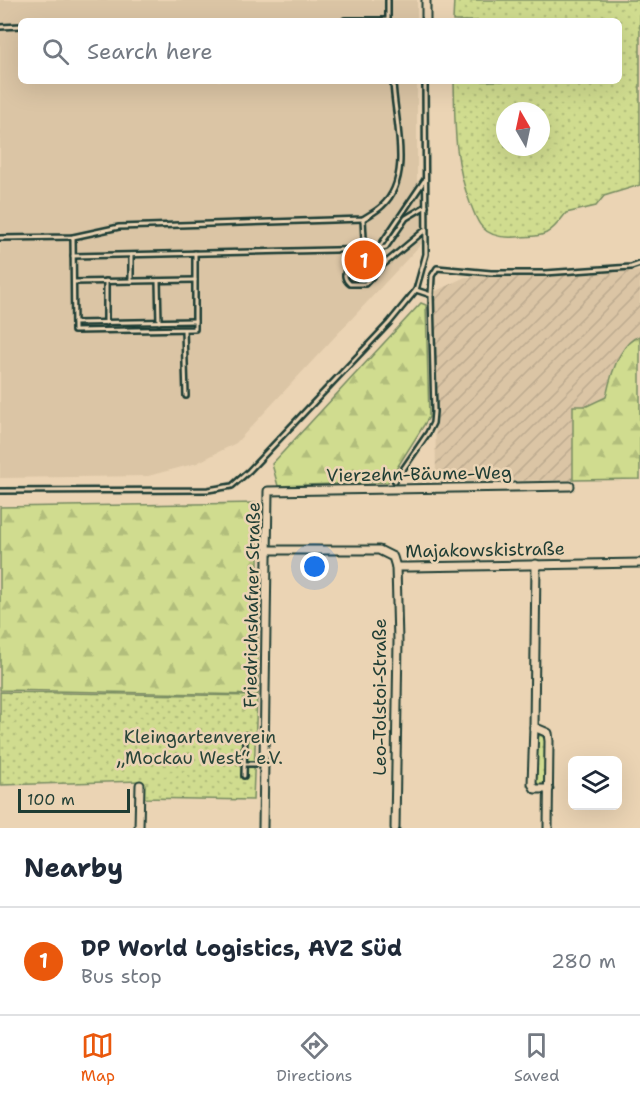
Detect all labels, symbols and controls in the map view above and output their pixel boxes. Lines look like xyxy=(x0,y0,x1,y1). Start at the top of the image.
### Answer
search box xyxy=(18,18,622,84)
icon: search xyxy=(39,35,72,68)
text: Search here xyxy=(87,37,213,66)
north arrow xyxy=(496,102,550,156)
pin: 1 xyxy=(344,238,384,282)
street label: Vierzehn-Bäume-Weg xyxy=(326,460,512,488)
street label: Friedrichshafner Straße xyxy=(238,502,266,708)
street label: Majakowskistraße xyxy=(405,537,565,563)
your location xyxy=(300,552,329,581)
street label: Leo-Tolstoi-Straße xyxy=(368,618,392,776)
park label: Kleingartenverein „Mockau West“ e.V. xyxy=(116,725,283,770)
map controls xyxy=(568,756,622,810)
button: layers xyxy=(568,756,622,810)
scale bar xyxy=(18,786,130,814)
text: 100 m xyxy=(27,789,75,810)
text: Nearby xyxy=(24,850,123,885)
text: DP World Logistics, AVZ Süd xyxy=(81,934,402,963)
text: 1 xyxy=(39,948,48,974)
text: 280 m xyxy=(551,948,616,974)
text: Bus stop xyxy=(81,963,162,989)
tab: Map xyxy=(81,1029,115,1086)
tab: Directions xyxy=(276,1029,353,1086)
tab: Saved xyxy=(514,1029,559,1086)

